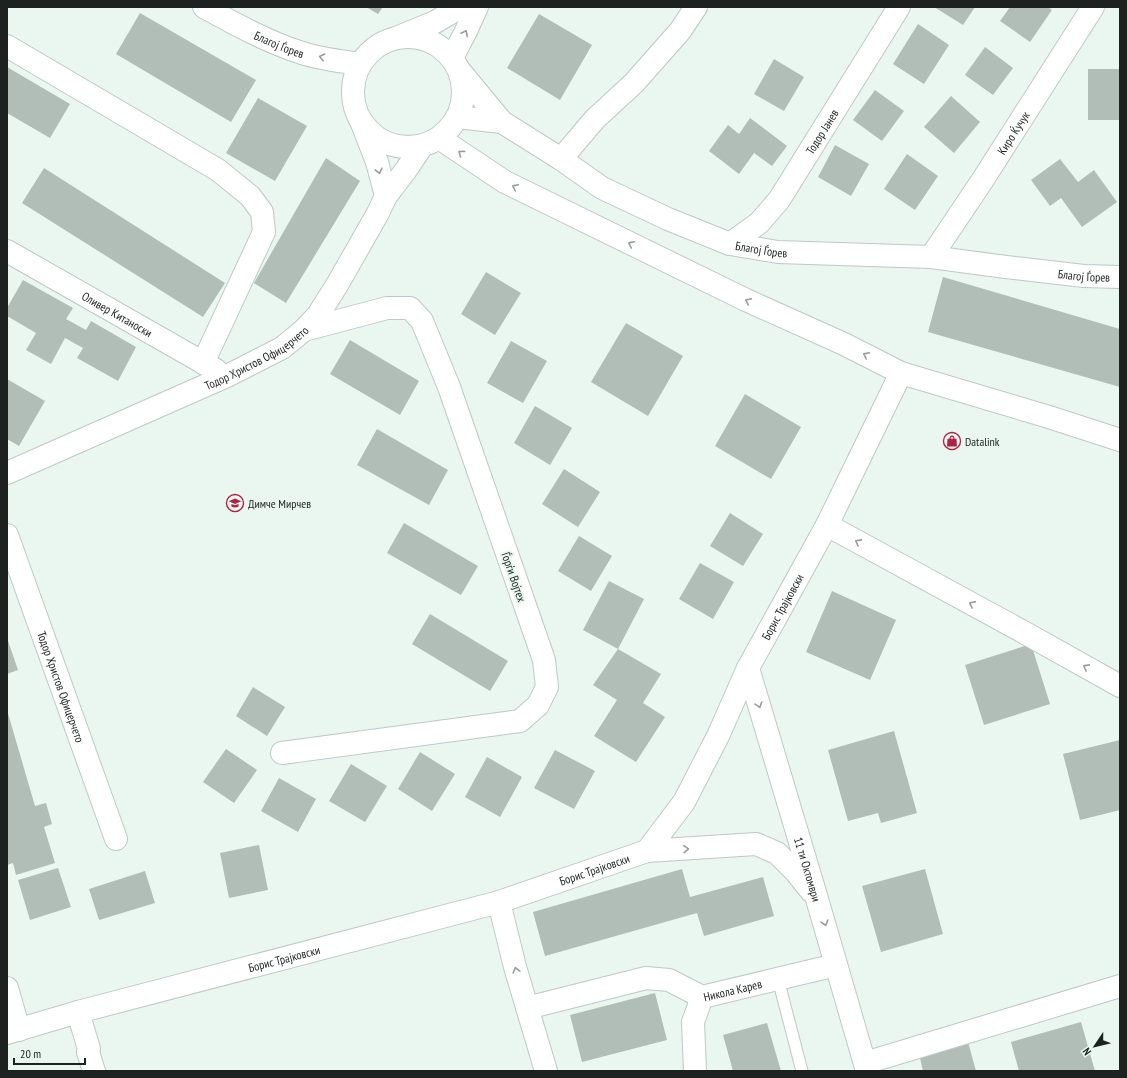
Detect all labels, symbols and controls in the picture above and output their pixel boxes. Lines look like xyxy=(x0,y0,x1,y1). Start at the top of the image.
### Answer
street label: Благој Ѓорев xyxy=(252,27,306,61)
one-way arrow xyxy=(460,30,468,37)
one-way arrow xyxy=(319,54,325,62)
street label: Тодор Јанев xyxy=(802,106,841,157)
street label: Киро Ќучук xyxy=(994,108,1032,157)
one-way arrow xyxy=(459,151,466,158)
one-way arrow xyxy=(374,167,383,174)
one-way arrow xyxy=(511,184,519,191)
street label: Благој Ѓорев xyxy=(734,238,788,260)
one-way arrow xyxy=(628,241,635,249)
street label: Благој Ѓорев xyxy=(1057,266,1110,284)
street label: Оливер Китаноски xyxy=(80,288,155,340)
one-way arrow xyxy=(745,298,752,306)
street label: Тодор Христов Офицерчето xyxy=(202,323,311,393)
one-way arrow xyxy=(863,352,870,360)
shop icon: Datalink xyxy=(942,431,962,451)
place label: Datalink xyxy=(965,434,1000,449)
school or university icon: Димче Мирчев xyxy=(225,493,245,513)
place label: Димче Мирчев xyxy=(248,496,311,511)
one-way arrow xyxy=(855,539,862,547)
street label: Ѓорѓи Војтех xyxy=(498,550,530,604)
street label: Борис Трајковски xyxy=(758,571,806,642)
one-way arrow xyxy=(969,601,976,609)
street label: Тодор Христов Офицерчето xyxy=(35,629,88,744)
one-way arrow xyxy=(1083,664,1090,671)
one-way arrow xyxy=(754,701,763,708)
street label: 11 ти Октомври xyxy=(791,835,825,903)
one-way arrow xyxy=(683,845,689,854)
street label: Борис Трајковски xyxy=(557,850,631,888)
one-way arrow xyxy=(820,920,828,927)
street label: Борис Трајковски xyxy=(247,942,321,975)
one-way arrow xyxy=(513,967,521,974)
street label: Никола Карев xyxy=(702,975,763,1004)
north arrow xyxy=(1075,1026,1115,1066)
scale bar xyxy=(14,1040,85,1066)
text: N xyxy=(1079,1045,1094,1058)
text: 20 m xyxy=(20,1046,41,1061)

